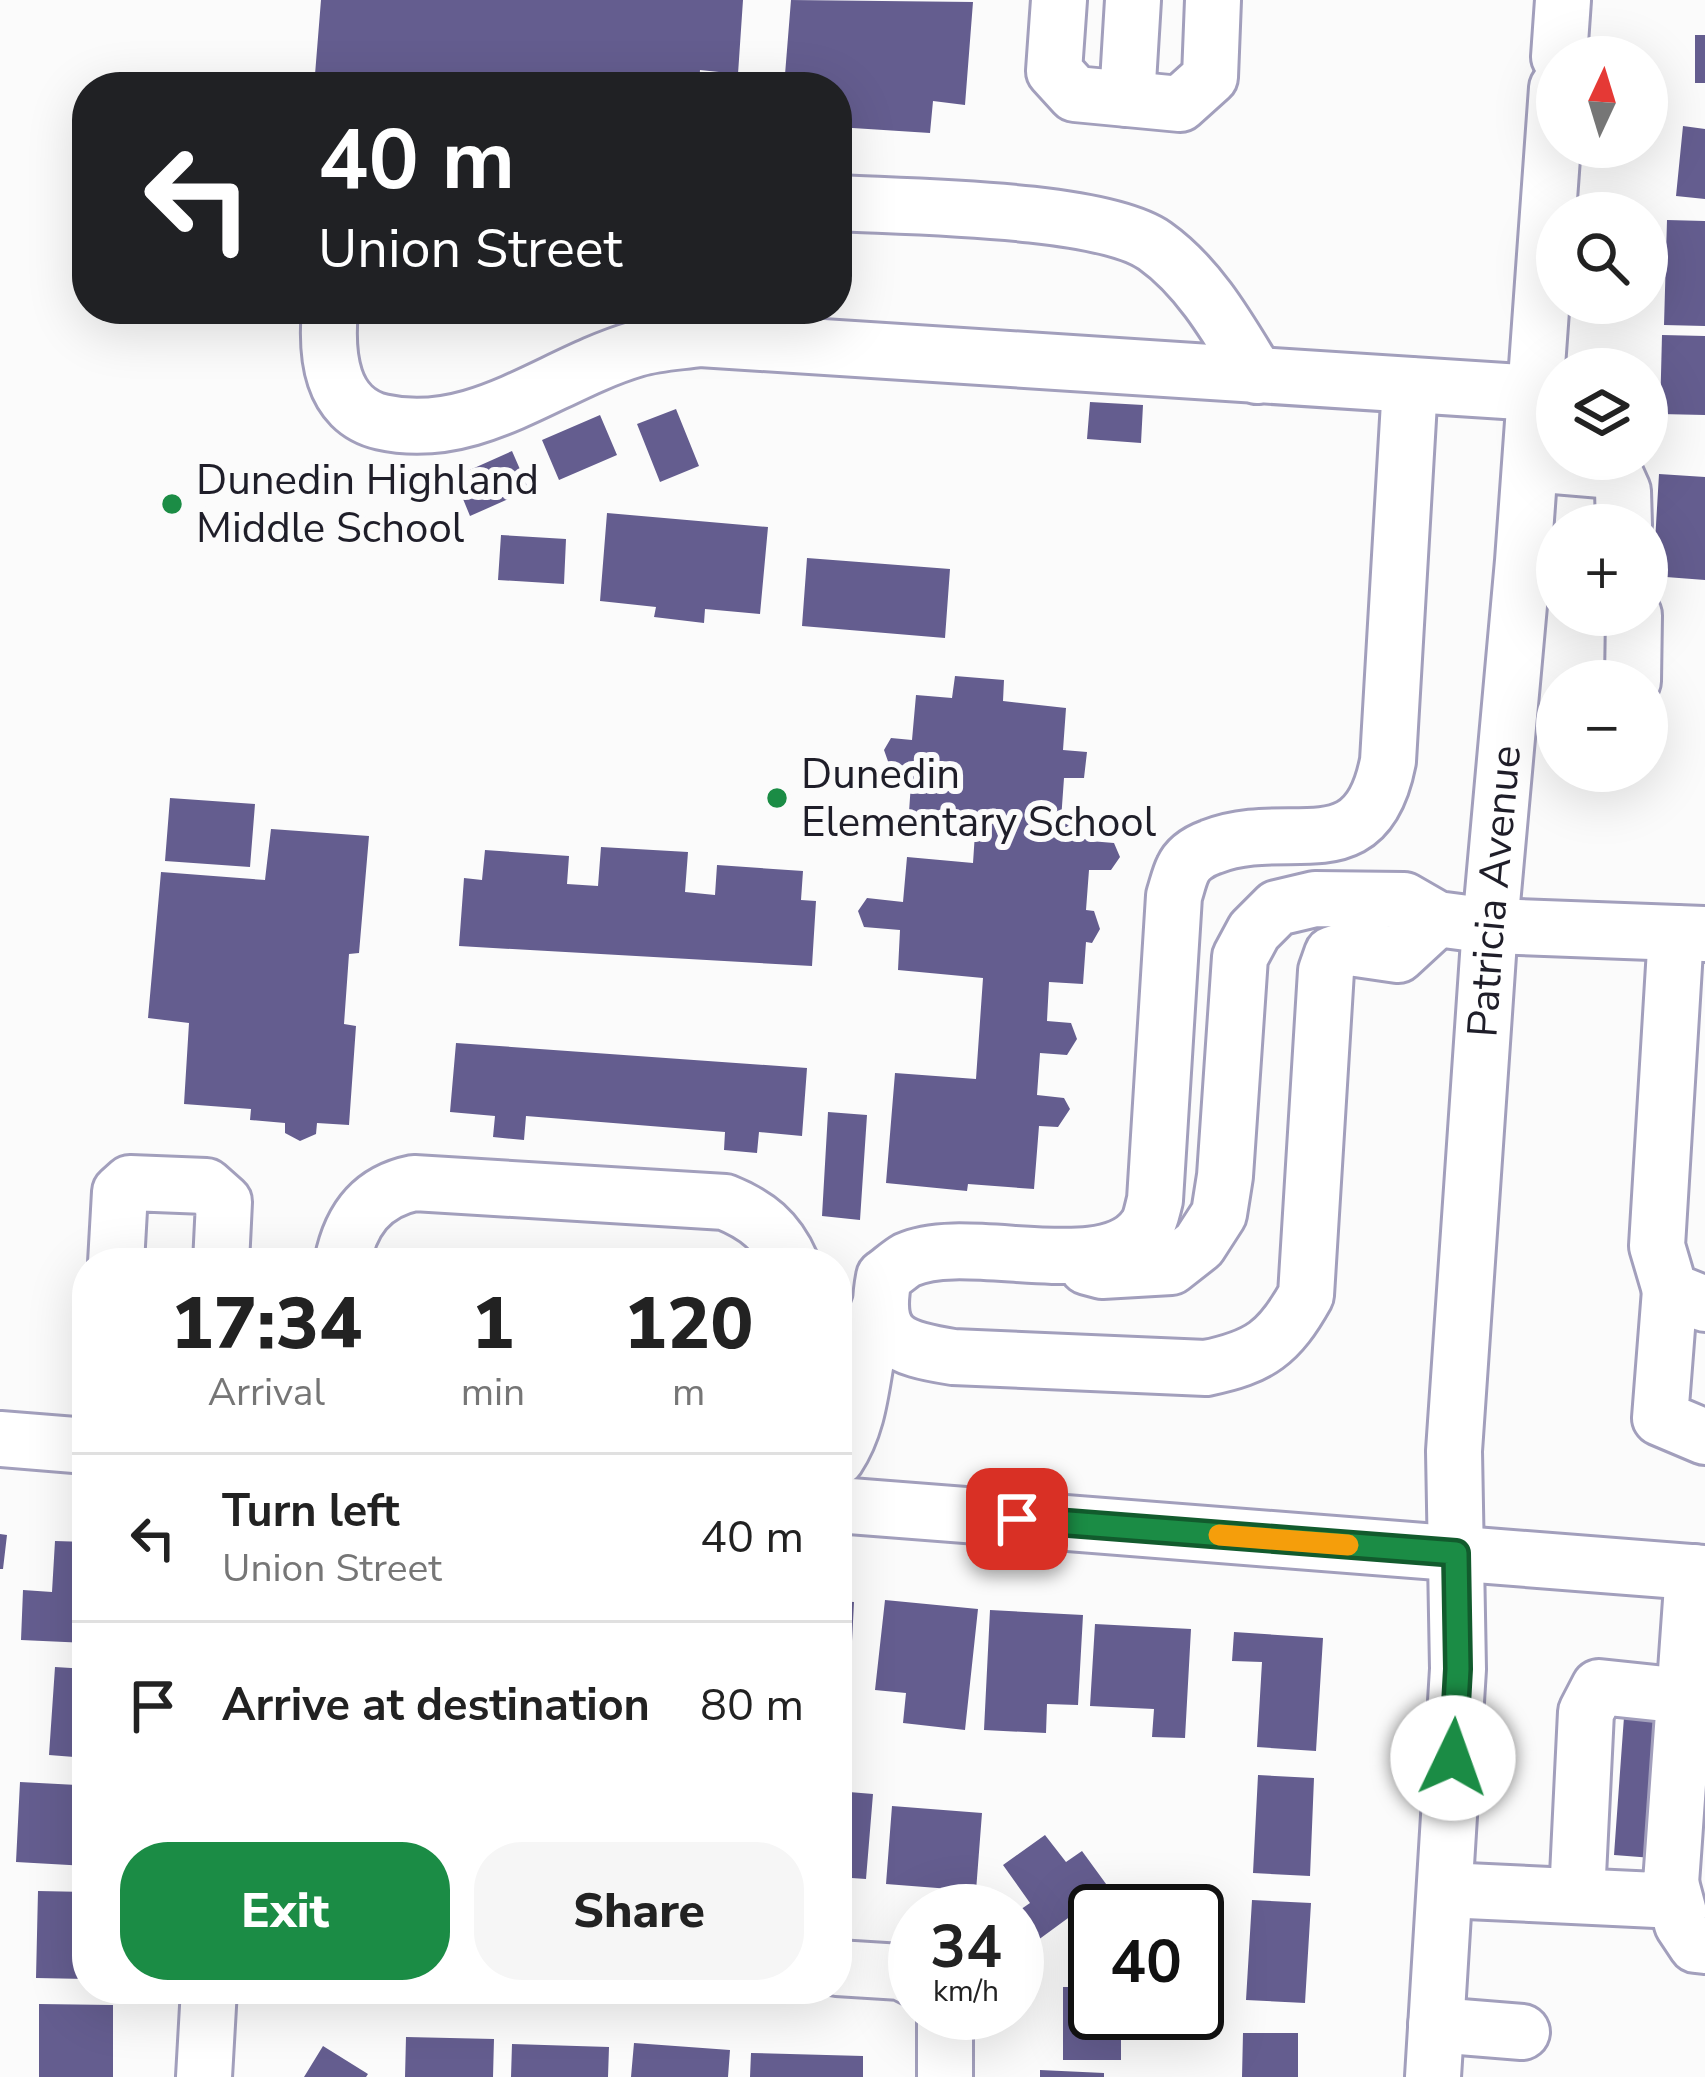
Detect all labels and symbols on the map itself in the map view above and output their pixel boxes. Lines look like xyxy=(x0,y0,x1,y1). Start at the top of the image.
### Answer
north arrow xyxy=(1536,36,1668,168)
place label: Dunedin Highland Middle School xyxy=(196,452,539,557)
marker: Dunedin Highland Middle School xyxy=(159,491,185,517)
street label: Patricia Avenue xyxy=(1454,743,1535,1039)
place label: Dunedin Elementary School xyxy=(801,746,1157,851)
marker: Dunedin Elementary School xyxy=(764,785,790,811)
pin xyxy=(966,1468,1068,1570)
position arrow xyxy=(1390,1695,1516,1821)
speed limit sign: 40 xyxy=(1068,1884,1224,2040)

